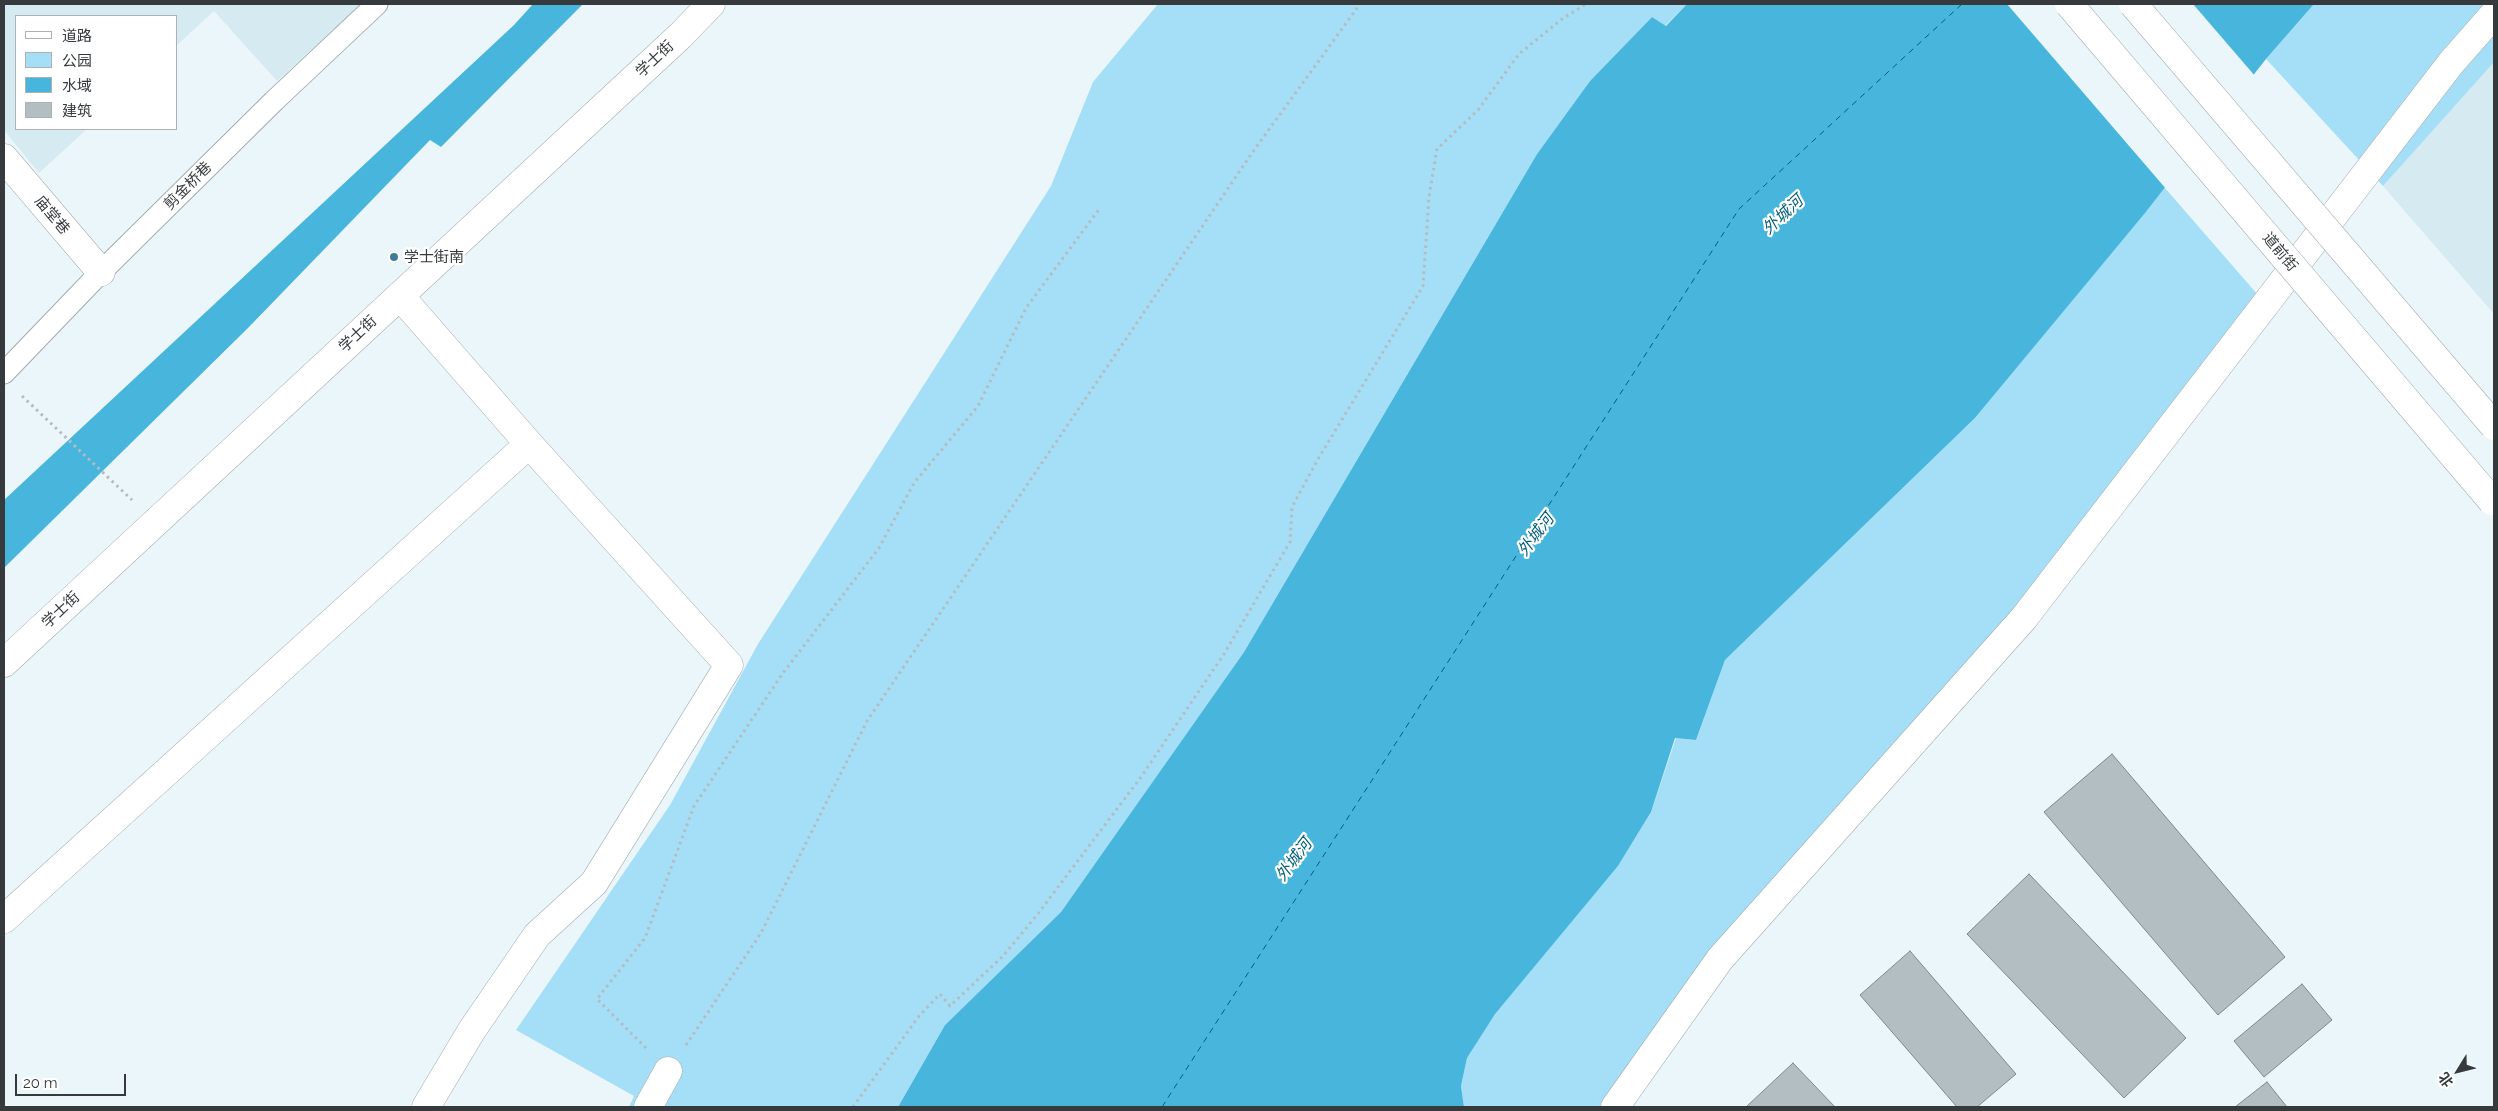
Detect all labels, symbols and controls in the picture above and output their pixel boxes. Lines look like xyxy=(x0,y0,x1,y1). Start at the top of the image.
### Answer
legend xyxy=(15,15,178,130)
text: 道路 xyxy=(62,27,92,45)
street label: 学士街 xyxy=(632,37,678,81)
text: 公园 xyxy=(62,52,92,70)
text: 水域 xyxy=(62,77,92,95)
text: 建筑 xyxy=(62,102,92,120)
street label: 剪金桥巷 xyxy=(160,158,216,214)
street label: 庙堂巷 xyxy=(31,192,73,238)
water label: 外城河 xyxy=(1759,192,1807,238)
street label: 道前街 xyxy=(2259,229,2301,275)
place label: 学士街南 xyxy=(404,248,464,266)
marker: 学士街南 xyxy=(388,251,400,263)
street label: 学士街 xyxy=(335,312,381,356)
water label: 外城河 xyxy=(1514,510,1558,560)
street label: 学士街 xyxy=(38,588,84,632)
water label: 外城河 xyxy=(1272,835,1316,885)
north arrow xyxy=(2433,1046,2483,1096)
scale bar xyxy=(18,1064,129,1096)
text: 北 xyxy=(2435,1069,2456,1090)
text: 20 m xyxy=(23,1074,58,1092)

